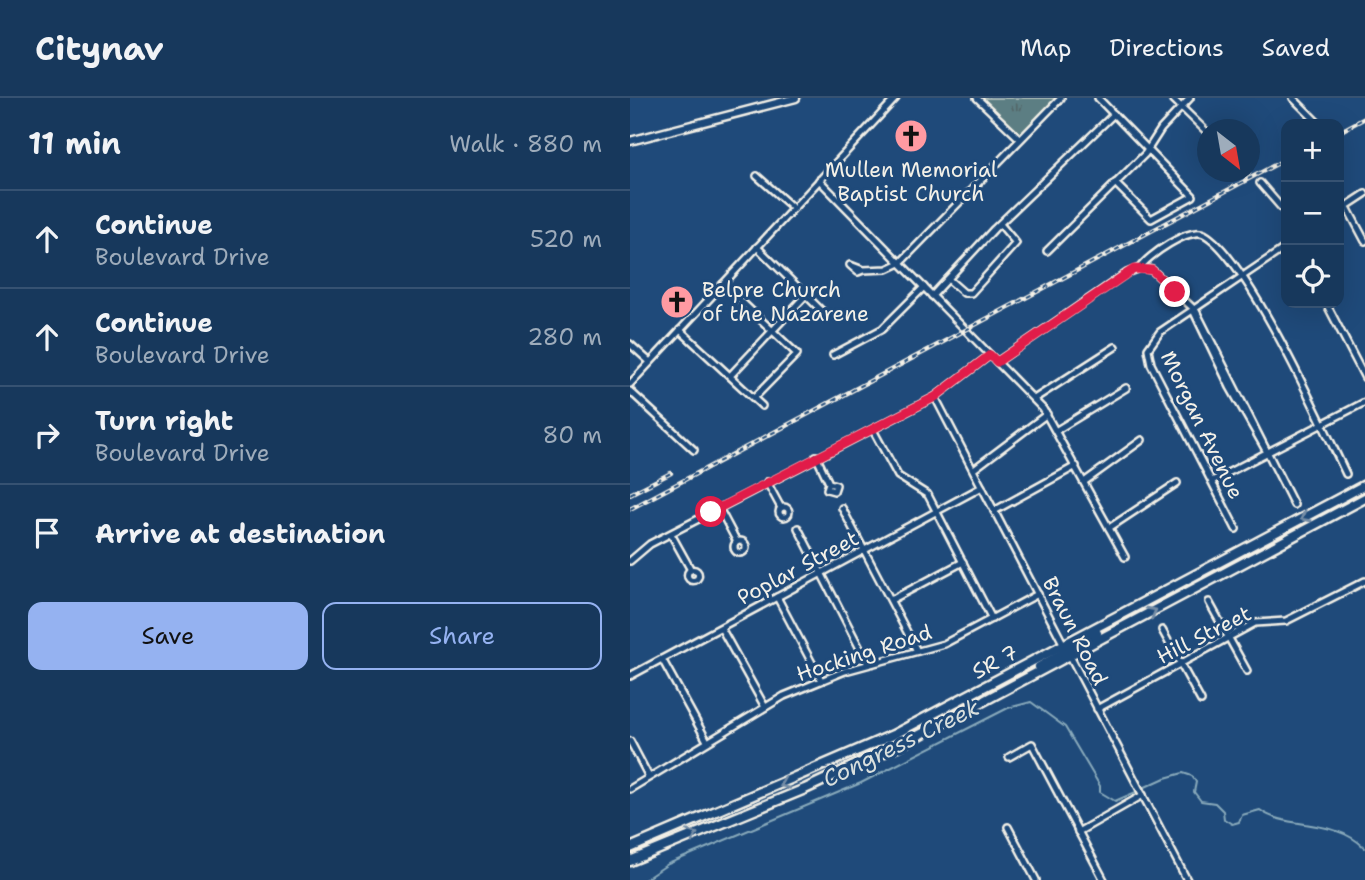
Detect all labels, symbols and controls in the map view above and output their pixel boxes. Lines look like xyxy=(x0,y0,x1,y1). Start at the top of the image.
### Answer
text: Citynav xyxy=(35,26,164,71)
text: Map xyxy=(1020,32,1071,64)
text: Directions xyxy=(1109,32,1224,64)
text: Saved xyxy=(1262,32,1330,64)
church icon: Mullen Memorial Baptist Church xyxy=(892,117,930,155)
north arrow xyxy=(1197,119,1260,182)
map controls xyxy=(1281,119,1344,308)
button: + xyxy=(1281,119,1344,182)
text: 11 min xyxy=(28,123,121,164)
text: Walk · 880 m xyxy=(449,129,602,159)
place label: Mullen Memorial Baptist Church xyxy=(825,156,998,208)
button: − xyxy=(1281,182,1344,245)
text: Continue xyxy=(95,207,213,242)
icon: ahead xyxy=(28,220,66,258)
text: 520 m xyxy=(530,224,602,254)
text: Boulevard Drive xyxy=(95,242,270,272)
button: locate xyxy=(1281,245,1344,308)
place label: Belpre Church of the Nazarene xyxy=(702,276,869,328)
route end xyxy=(1159,276,1190,307)
church icon: Belpre Church of the Nazarene xyxy=(658,283,696,321)
text: Continue xyxy=(95,305,213,340)
icon: ahead xyxy=(28,318,66,356)
text: 280 m xyxy=(527,322,602,352)
text: Boulevard Drive xyxy=(95,340,270,370)
street label: Morgan Avenue xyxy=(1154,346,1250,504)
text: Turn right xyxy=(95,403,233,438)
icon: right xyxy=(28,416,66,454)
text: 80 m xyxy=(543,420,602,450)
text: Boulevard Drive xyxy=(95,438,270,468)
route start xyxy=(695,496,726,527)
one-way arrow xyxy=(1300,509,1312,522)
icon: arrive xyxy=(28,514,66,552)
text: Arrive at destination xyxy=(95,516,385,551)
street label: Poplar Street xyxy=(732,524,864,612)
street label: Braun Road xyxy=(1036,572,1114,690)
street label: Hill Street xyxy=(1152,599,1256,671)
button: Save xyxy=(28,602,308,670)
button: Share xyxy=(322,602,602,670)
one-way arrow xyxy=(1144,607,1157,621)
street label: Hocking Road xyxy=(793,618,935,688)
street label: SR 7 xyxy=(967,638,1023,686)
water label: Congress Creek xyxy=(817,692,985,794)
one-way arrow xyxy=(778,776,790,790)
one-way arrow xyxy=(686,829,698,843)

